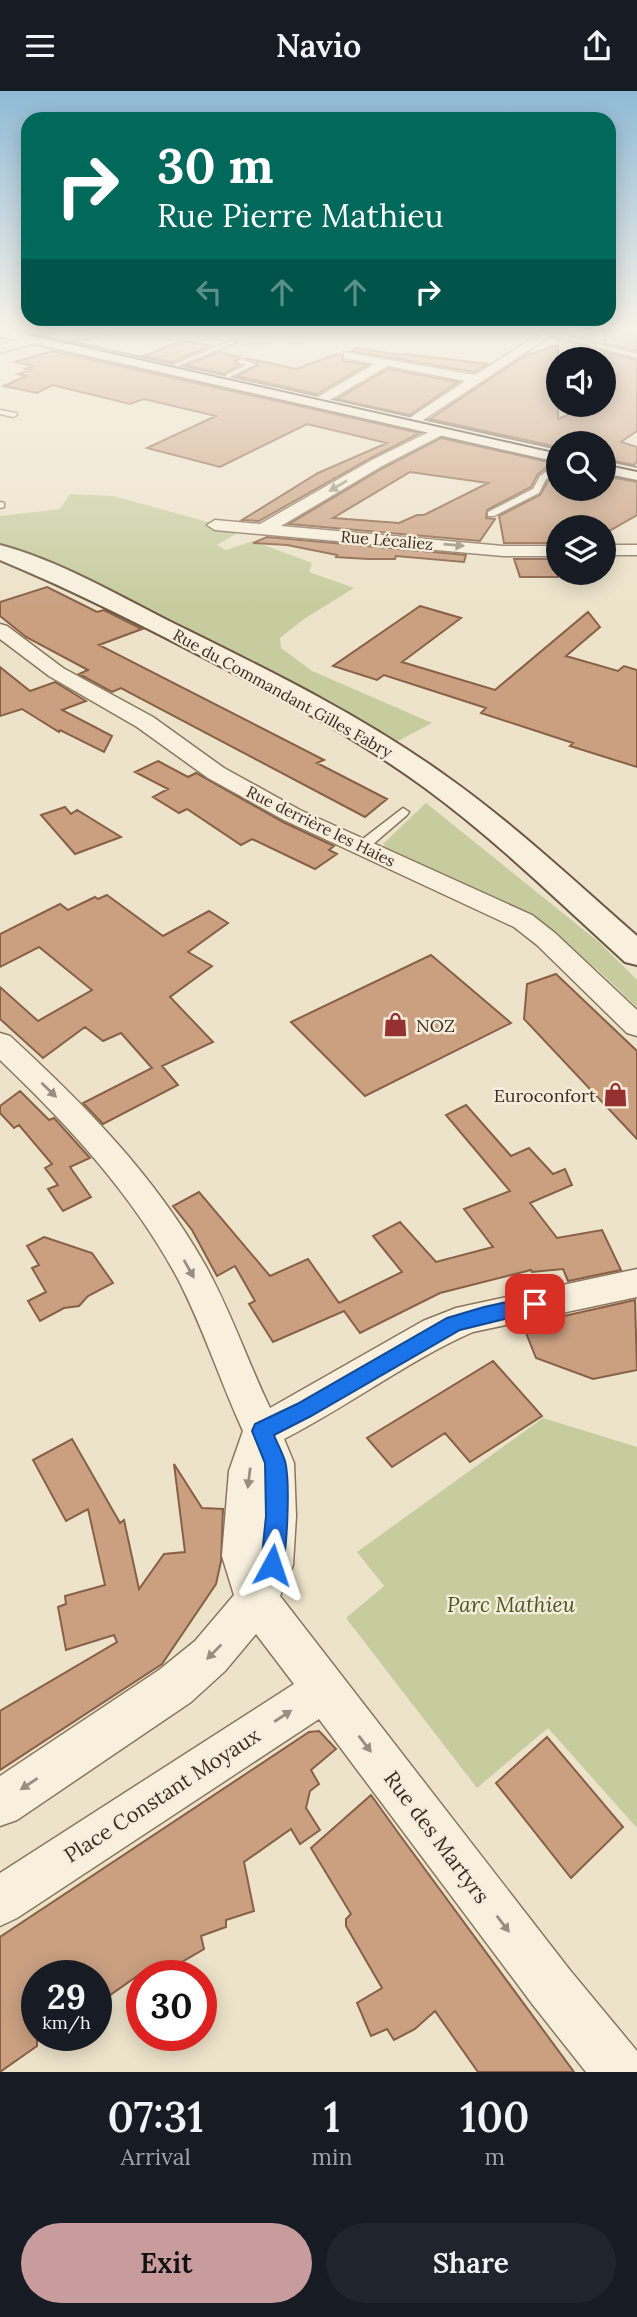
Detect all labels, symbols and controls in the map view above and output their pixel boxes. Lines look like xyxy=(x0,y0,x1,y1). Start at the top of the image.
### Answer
text: Navio xyxy=(276,25,361,66)
icon: menu xyxy=(21,27,59,65)
icon: share xyxy=(578,27,616,65)
text: 30 m xyxy=(157,134,274,196)
icon: right xyxy=(42,140,133,231)
text: Rue Pierre Mathieu xyxy=(157,195,444,236)
icon: left xyxy=(190,273,228,311)
icon: ahead xyxy=(263,273,301,311)
icon: ahead xyxy=(336,273,374,311)
icon: right xyxy=(409,273,447,311)
map controls xyxy=(546,347,616,585)
button: sound xyxy=(546,347,616,417)
button: search xyxy=(546,431,616,501)
one-way arrow xyxy=(328,479,348,491)
button: layers xyxy=(546,515,616,585)
street label: Rue Lécaliez xyxy=(340,526,434,554)
one-way arrow xyxy=(444,540,466,551)
street label: Rue du Commandant Gilles Fabry xyxy=(170,624,397,762)
street label: Rue derrière les Haies xyxy=(243,781,399,871)
shop icon: NOZ xyxy=(382,1011,410,1039)
place label: NOZ xyxy=(416,1014,455,1037)
shop icon: Euroconfort xyxy=(602,1081,630,1109)
one-way arrow xyxy=(40,1082,57,1098)
place label: Euroconfort xyxy=(494,1084,596,1107)
one-way arrow xyxy=(183,1259,195,1278)
pin xyxy=(505,1274,565,1334)
icon: arrive xyxy=(516,1285,554,1323)
one-way arrow xyxy=(243,1467,254,1489)
position arrow xyxy=(235,1528,309,1602)
park label: Parc Mathieu xyxy=(447,1591,576,1618)
one-way arrow xyxy=(206,1643,222,1660)
one-way arrow xyxy=(274,1709,292,1723)
street label: Place Constant Moyaux xyxy=(59,1721,265,1869)
one-way arrow xyxy=(357,1735,371,1753)
street label: Rue des Martyrs xyxy=(378,1765,496,1909)
one-way arrow xyxy=(19,1777,38,1790)
one-way arrow xyxy=(496,1915,511,1933)
speed limit sign: 30 xyxy=(126,1960,217,2051)
text: 29 xyxy=(47,1974,86,2019)
text: km/h xyxy=(42,2011,91,2034)
text: 07:31 xyxy=(108,2090,204,2144)
text: 1 xyxy=(324,2090,340,2144)
text: 100 xyxy=(460,2090,529,2144)
text: Arrival xyxy=(121,2142,191,2171)
text: min xyxy=(311,2142,352,2171)
text: m xyxy=(484,2142,505,2171)
button: Exit xyxy=(21,2223,312,2303)
button: Share xyxy=(326,2223,616,2303)

